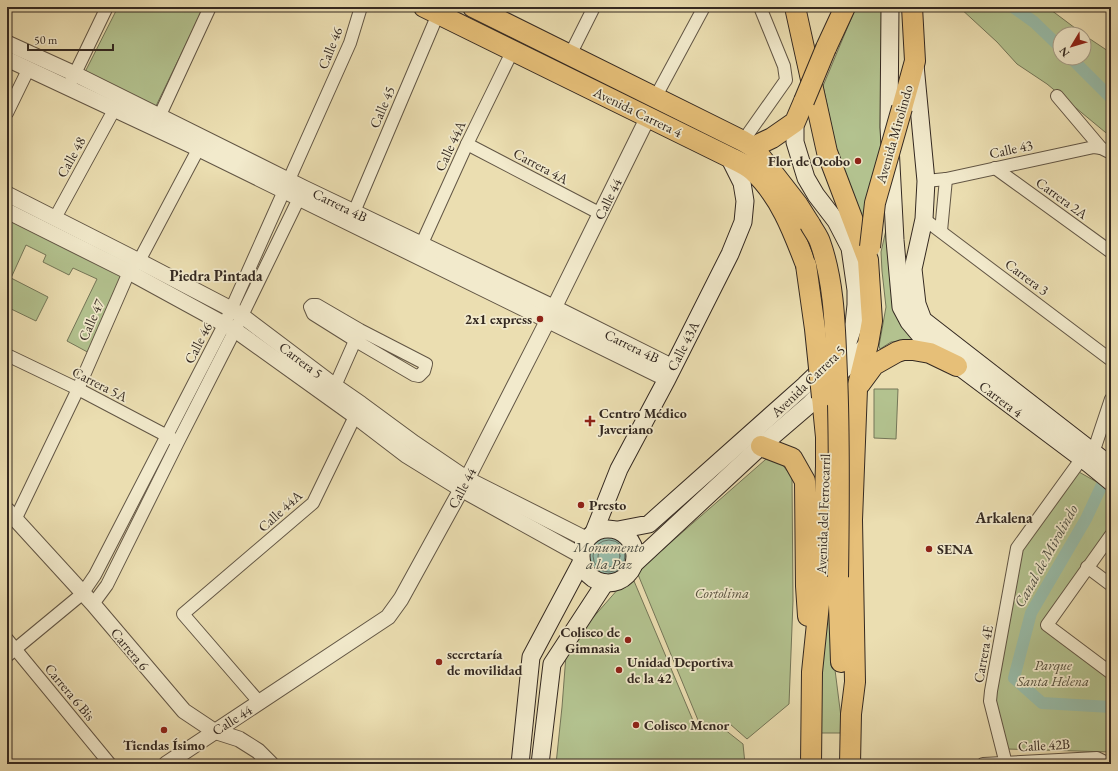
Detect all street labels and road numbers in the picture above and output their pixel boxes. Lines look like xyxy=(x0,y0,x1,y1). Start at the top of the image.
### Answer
street label: Calle 46 xyxy=(313,24,347,72)
street label: Avenida Carrera 4 xyxy=(590,82,685,141)
street label: Avenida Mirolindo xyxy=(871,82,917,186)
street label: Calle 45 xyxy=(365,83,399,131)
street label: Calle 44A xyxy=(431,118,470,174)
street label: Calle 48 xyxy=(52,133,90,181)
street label: Calle 43 xyxy=(988,136,1035,162)
street label: Carrera 4A xyxy=(510,144,572,188)
street label: Carrera 2A xyxy=(1033,173,1092,223)
street label: Calle 44 xyxy=(590,175,626,223)
street label: Carrera 4B xyxy=(310,184,370,226)
street label: Carrera 3 xyxy=(1002,255,1053,299)
street label: Calle 47 xyxy=(74,296,108,344)
street label: Calle 43A xyxy=(663,318,703,374)
street label: Calle 46 xyxy=(180,319,216,367)
street label: Carrera 4B xyxy=(602,325,662,367)
street label: Carrera 5 xyxy=(276,338,326,382)
street label: Avenida Carrera 5 xyxy=(766,341,849,422)
street label: Carrera 5A xyxy=(69,362,131,406)
street label: Carrera 4 xyxy=(976,377,1027,421)
street label: Avenida del Ferrocarril xyxy=(812,453,834,576)
street label: Calle 44 xyxy=(444,464,480,512)
street label: Calle 44A xyxy=(254,486,306,536)
street label: Carrera 6 xyxy=(107,624,153,674)
street label: Carrera 4E xyxy=(969,624,997,684)
street label: Carrera 6 Bis xyxy=(41,660,99,725)
street label: Calle 44 xyxy=(209,701,256,739)
street label: Calle 42B xyxy=(1017,735,1071,755)

